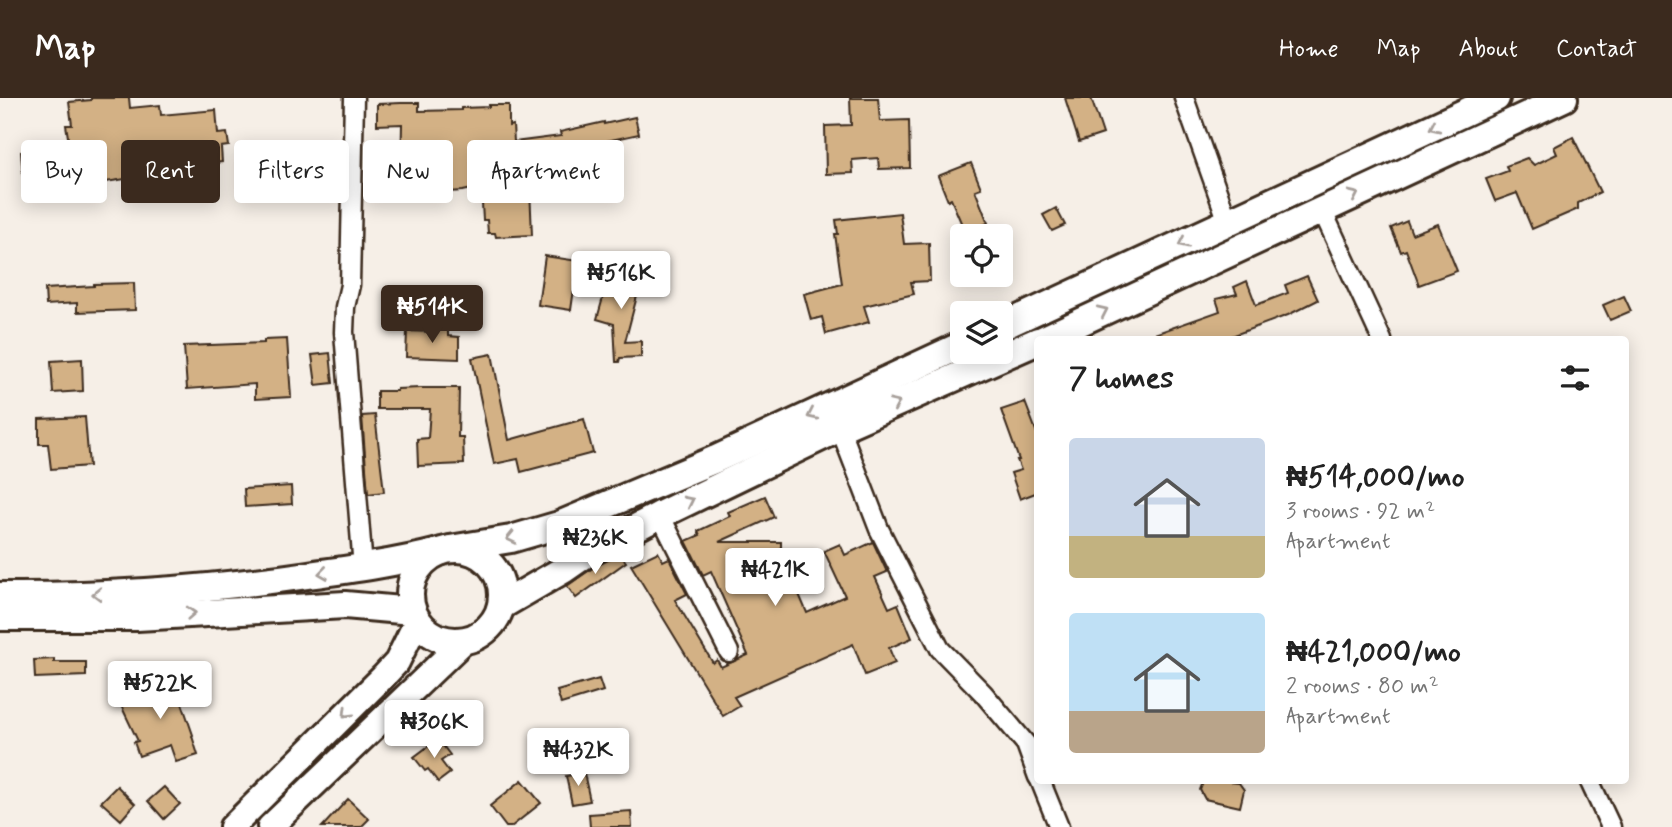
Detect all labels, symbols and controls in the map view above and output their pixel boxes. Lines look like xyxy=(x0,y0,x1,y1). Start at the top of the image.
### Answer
text: Map xyxy=(35,27,95,71)
text: Home xyxy=(1279,34,1339,65)
text: Map xyxy=(1377,34,1421,65)
text: About xyxy=(1459,34,1518,65)
text: Contact xyxy=(1556,34,1637,65)
one-way arrow xyxy=(1429,119,1441,133)
chip: Buy xyxy=(21,140,107,203)
chip: Rent xyxy=(121,140,220,203)
chip: Filters xyxy=(234,140,349,203)
chip: New xyxy=(363,140,453,203)
chip: Apartment xyxy=(467,140,624,203)
one-way arrow xyxy=(1347,189,1359,203)
map controls xyxy=(950,224,1013,364)
button: locate xyxy=(950,224,1013,287)
one-way arrow xyxy=(1178,235,1190,249)
pin: ₦516K xyxy=(572,252,670,311)
text: ₦516K xyxy=(587,259,655,289)
pin: ₦514K xyxy=(383,286,481,345)
text: ₦514K xyxy=(397,293,467,323)
button: layers xyxy=(950,301,1013,364)
one-way arrow xyxy=(1096,305,1109,319)
text: 7 homes xyxy=(1069,359,1174,398)
icon: filters xyxy=(1556,359,1594,397)
one-way arrow xyxy=(888,398,900,412)
one-way arrow xyxy=(806,406,819,420)
text: ₦514,000/mo xyxy=(1286,458,1464,497)
icon: home xyxy=(1125,466,1209,550)
one-way arrow xyxy=(682,495,694,509)
text: 3 rooms · 92 m² xyxy=(1286,497,1435,527)
pin: ₦236K xyxy=(546,517,644,576)
text: ₦236K xyxy=(563,524,627,554)
text: Apartment xyxy=(1286,527,1391,557)
one-way arrow xyxy=(505,530,517,544)
pin: ₦421K xyxy=(726,548,824,608)
text: ₦421K xyxy=(741,556,809,586)
one-way arrow xyxy=(318,566,329,581)
one-way arrow xyxy=(91,587,102,602)
one-way arrow xyxy=(185,606,196,621)
text: ₦421,000/mo xyxy=(1286,633,1461,672)
icon: home xyxy=(1125,641,1209,725)
pin: ₦522K xyxy=(111,662,209,721)
text: ₦522K xyxy=(124,669,196,699)
text: 2 rooms · 80 m² xyxy=(1286,672,1439,702)
pin: ₦306K xyxy=(385,700,483,760)
text: Apartment xyxy=(1286,702,1391,732)
one-way arrow xyxy=(342,705,355,718)
text: ₦306K xyxy=(400,708,468,738)
pin: ₦432K xyxy=(529,728,627,788)
text: ₦432K xyxy=(543,736,613,766)

